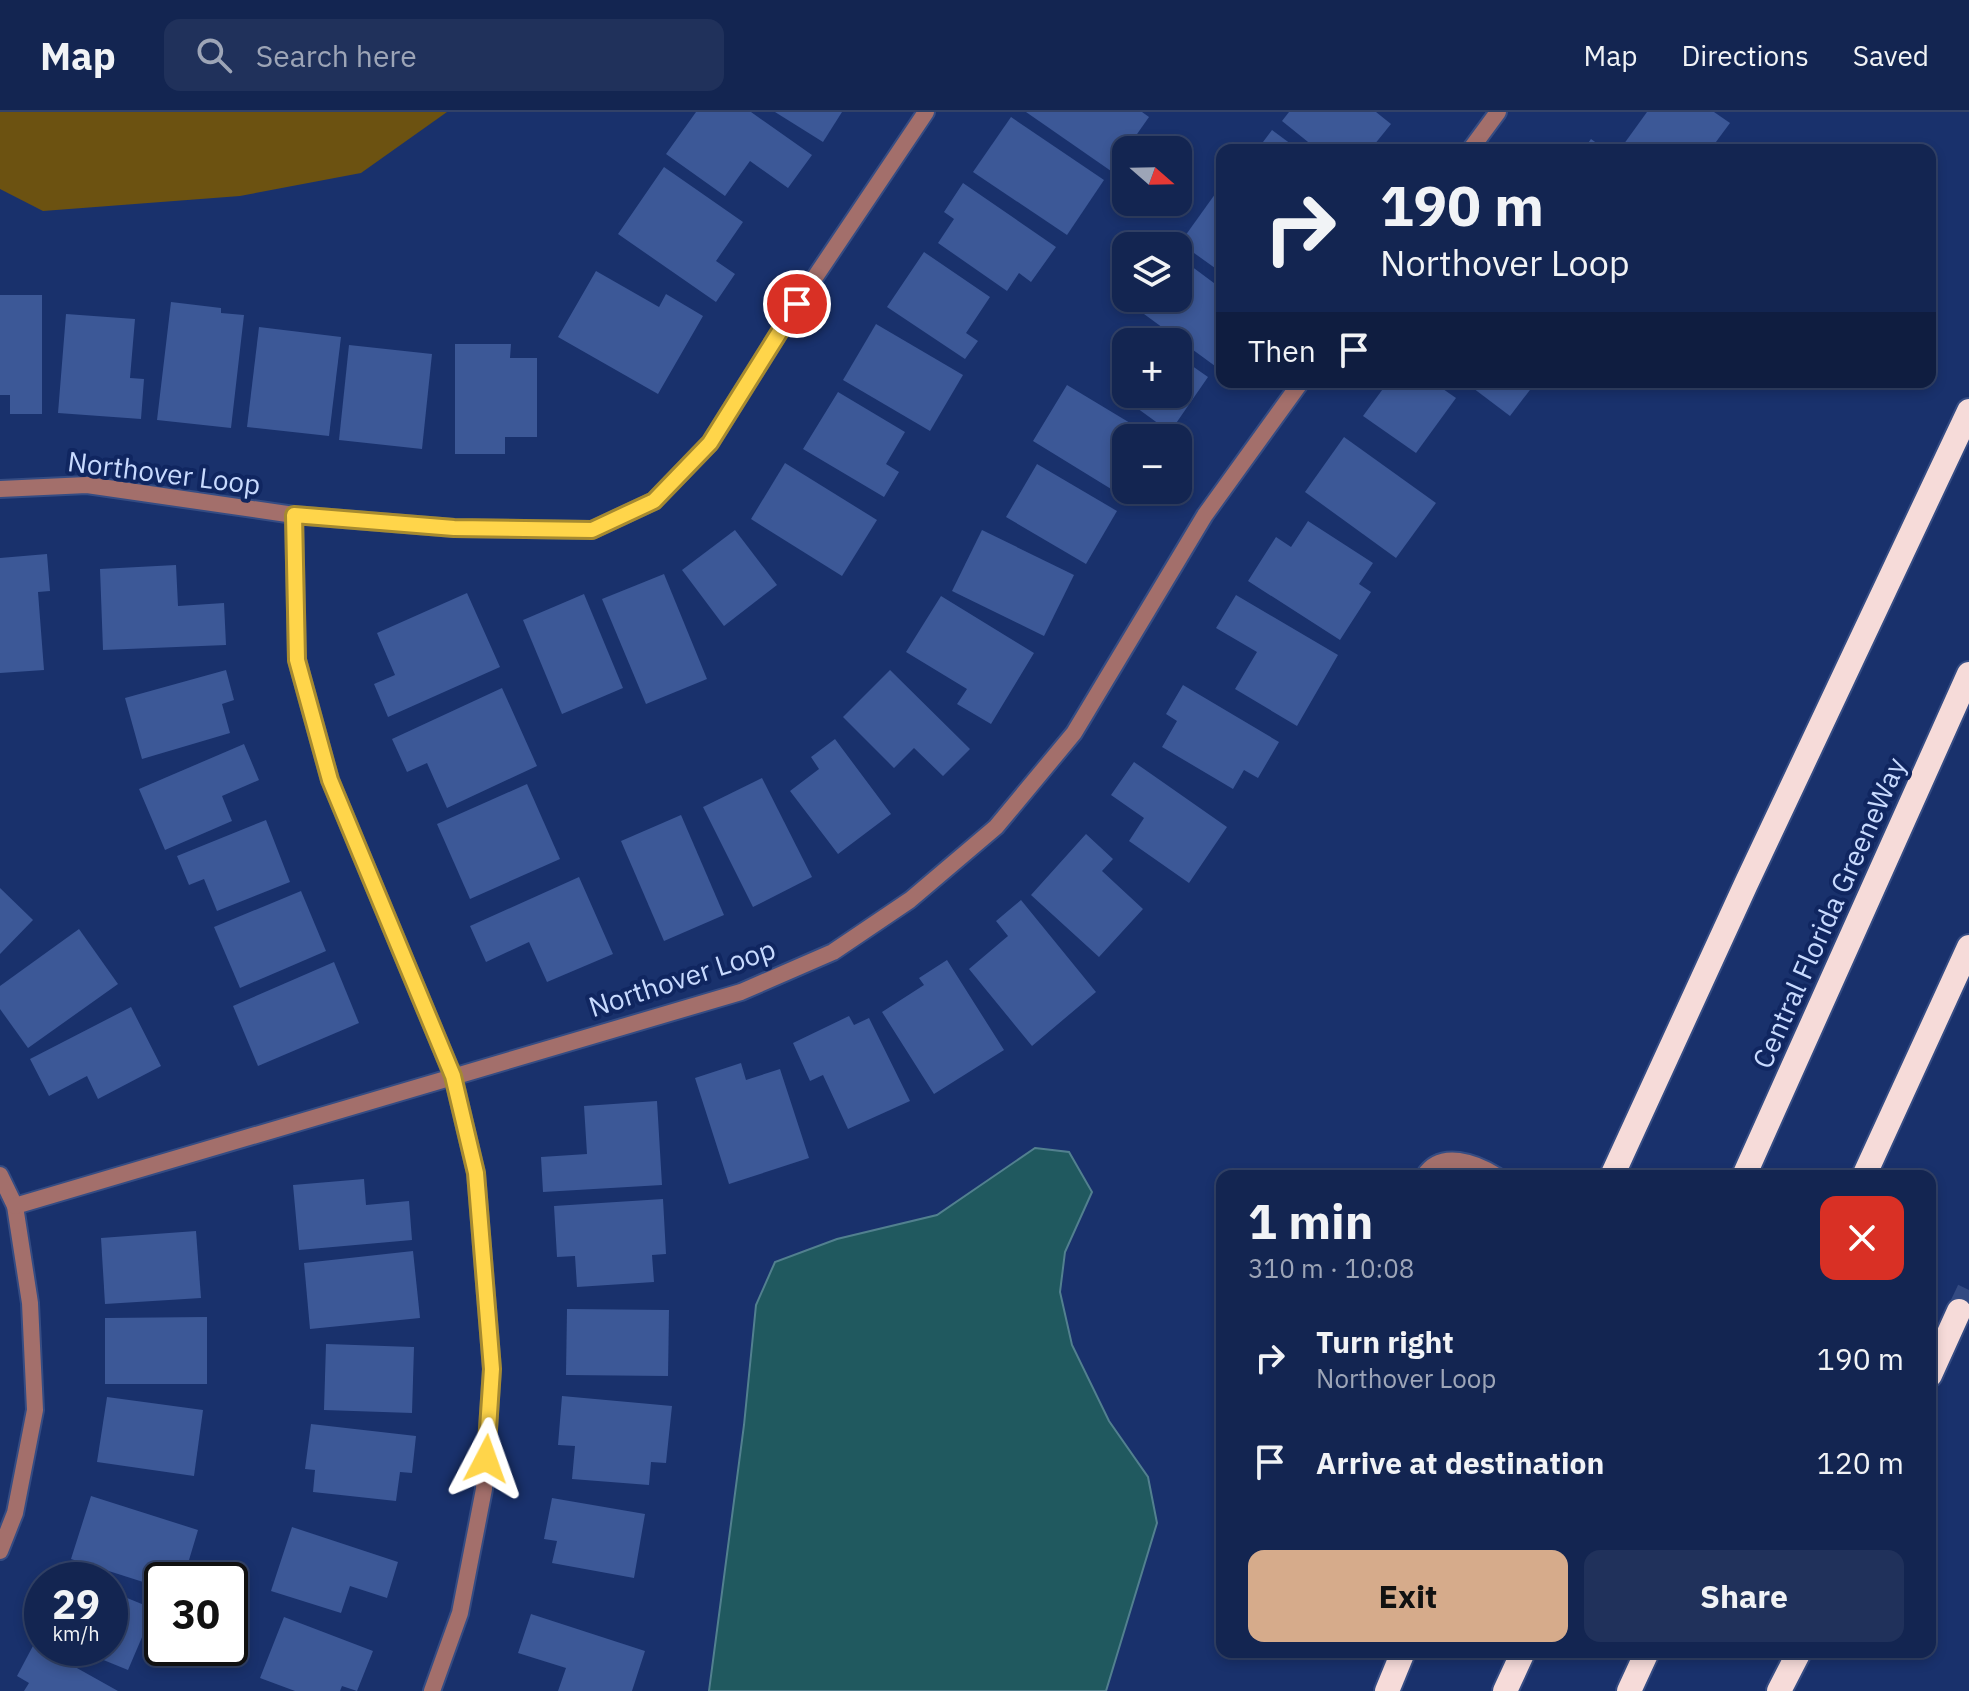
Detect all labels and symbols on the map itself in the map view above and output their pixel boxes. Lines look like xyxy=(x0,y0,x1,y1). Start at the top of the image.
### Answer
north arrow xyxy=(1112,136,1192,216)
pin xyxy=(763,270,831,338)
street label: Northover Loop xyxy=(65,442,263,503)
street label: Central Florida GreeneWay xyxy=(1743,752,1914,1074)
street label: Northover Loop xyxy=(584,930,780,1025)
position arrow xyxy=(444,1417,528,1501)
speed limit sign: 30 xyxy=(144,1562,248,1666)

